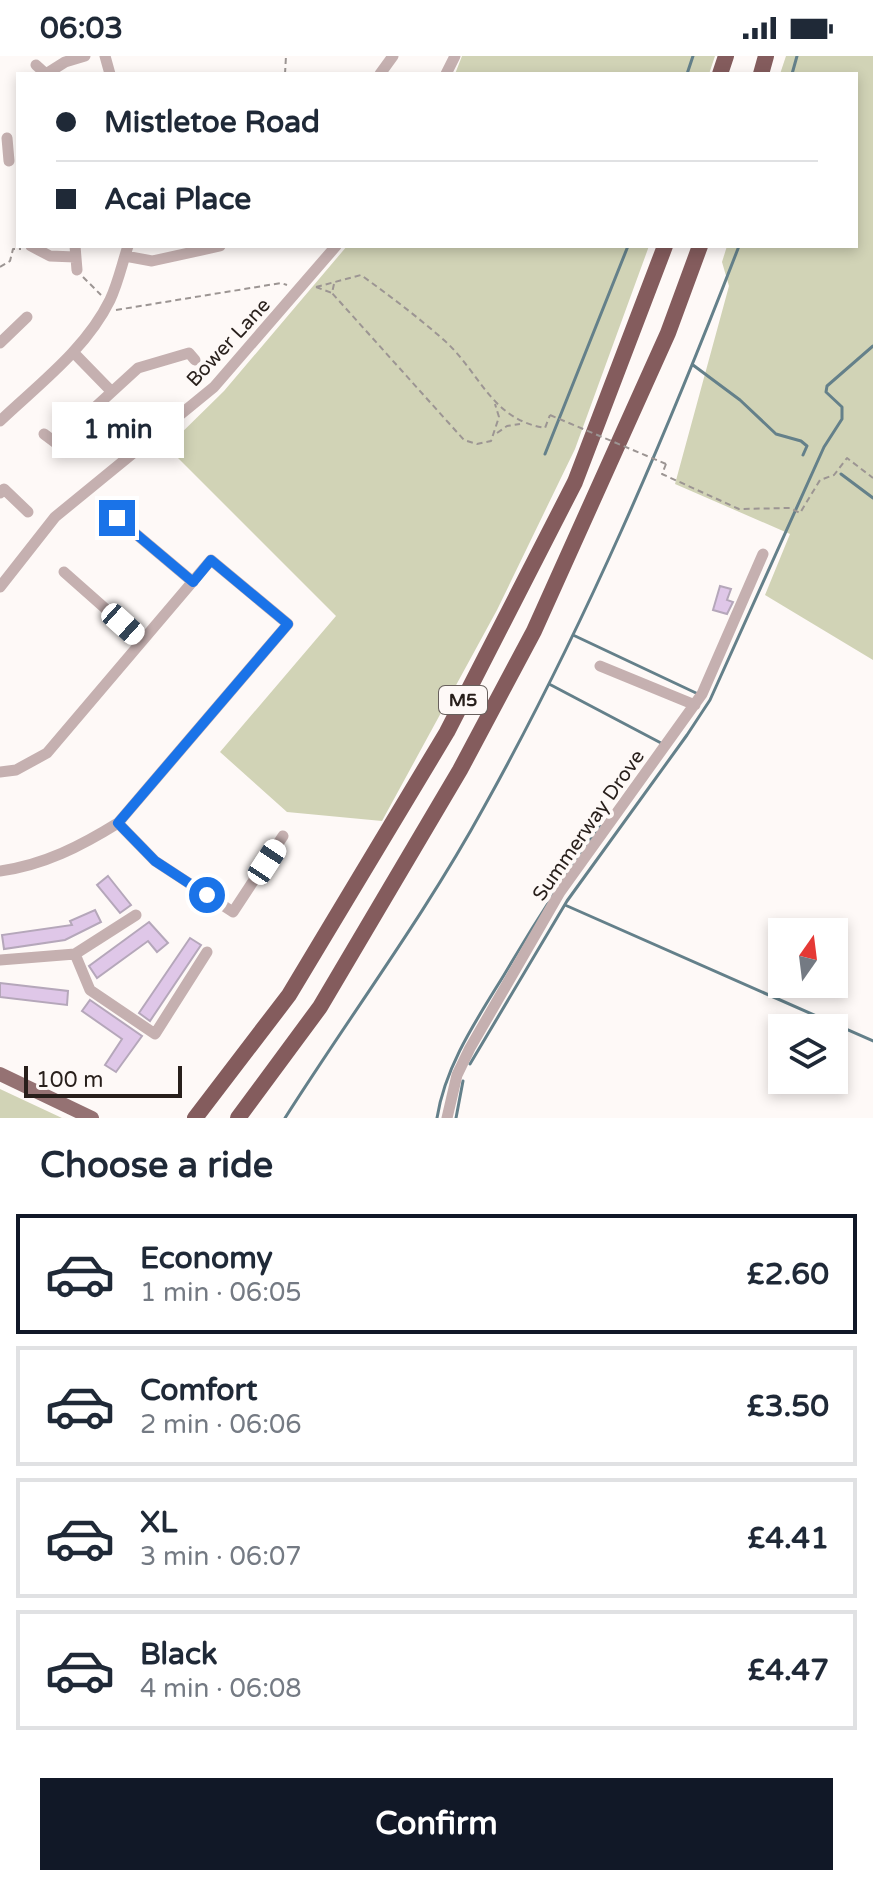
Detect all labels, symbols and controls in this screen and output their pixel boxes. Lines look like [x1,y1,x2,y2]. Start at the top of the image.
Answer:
text: 06:03 [40,10,123,47]
text: Mistletoe Road [104,104,320,141]
text: Acai Place [104,181,251,218]
street label: Bower Lane [182,294,276,392]
callout: 1 min [51,402,183,458]
text: 1 min [83,414,153,445]
route end [99,500,135,536]
car [97,599,149,649]
road number: M5 [439,686,487,714]
street label: Summerway Drove [528,745,650,906]
car [244,835,290,889]
route start [189,877,225,913]
north arrow [768,918,848,998]
map controls [768,918,848,1094]
button: layers [768,1014,848,1094]
scale bar [24,1062,182,1098]
text: 100 m [36,1067,103,1093]
text: Choose a ride [40,1144,273,1187]
icon: car [44,1238,116,1310]
text: Economy [140,1240,273,1277]
text: £2.60 [747,1256,829,1293]
text: 1 min · 06:05 [140,1277,302,1308]
icon: car [44,1370,116,1442]
text: Comfort [140,1372,258,1409]
text: £3.50 [747,1388,829,1425]
text: 2 min · 06:06 [140,1409,302,1440]
icon: car [44,1502,116,1574]
text: XL [140,1504,177,1541]
text: £4.41 [747,1520,829,1557]
text: 3 min · 06:07 [140,1541,302,1572]
icon: car [44,1634,116,1706]
text: Black [140,1636,217,1673]
text: £4.47 [747,1652,829,1689]
text: 4 min · 06:08 [140,1673,302,1704]
button: Confirm [40,1778,833,1870]

